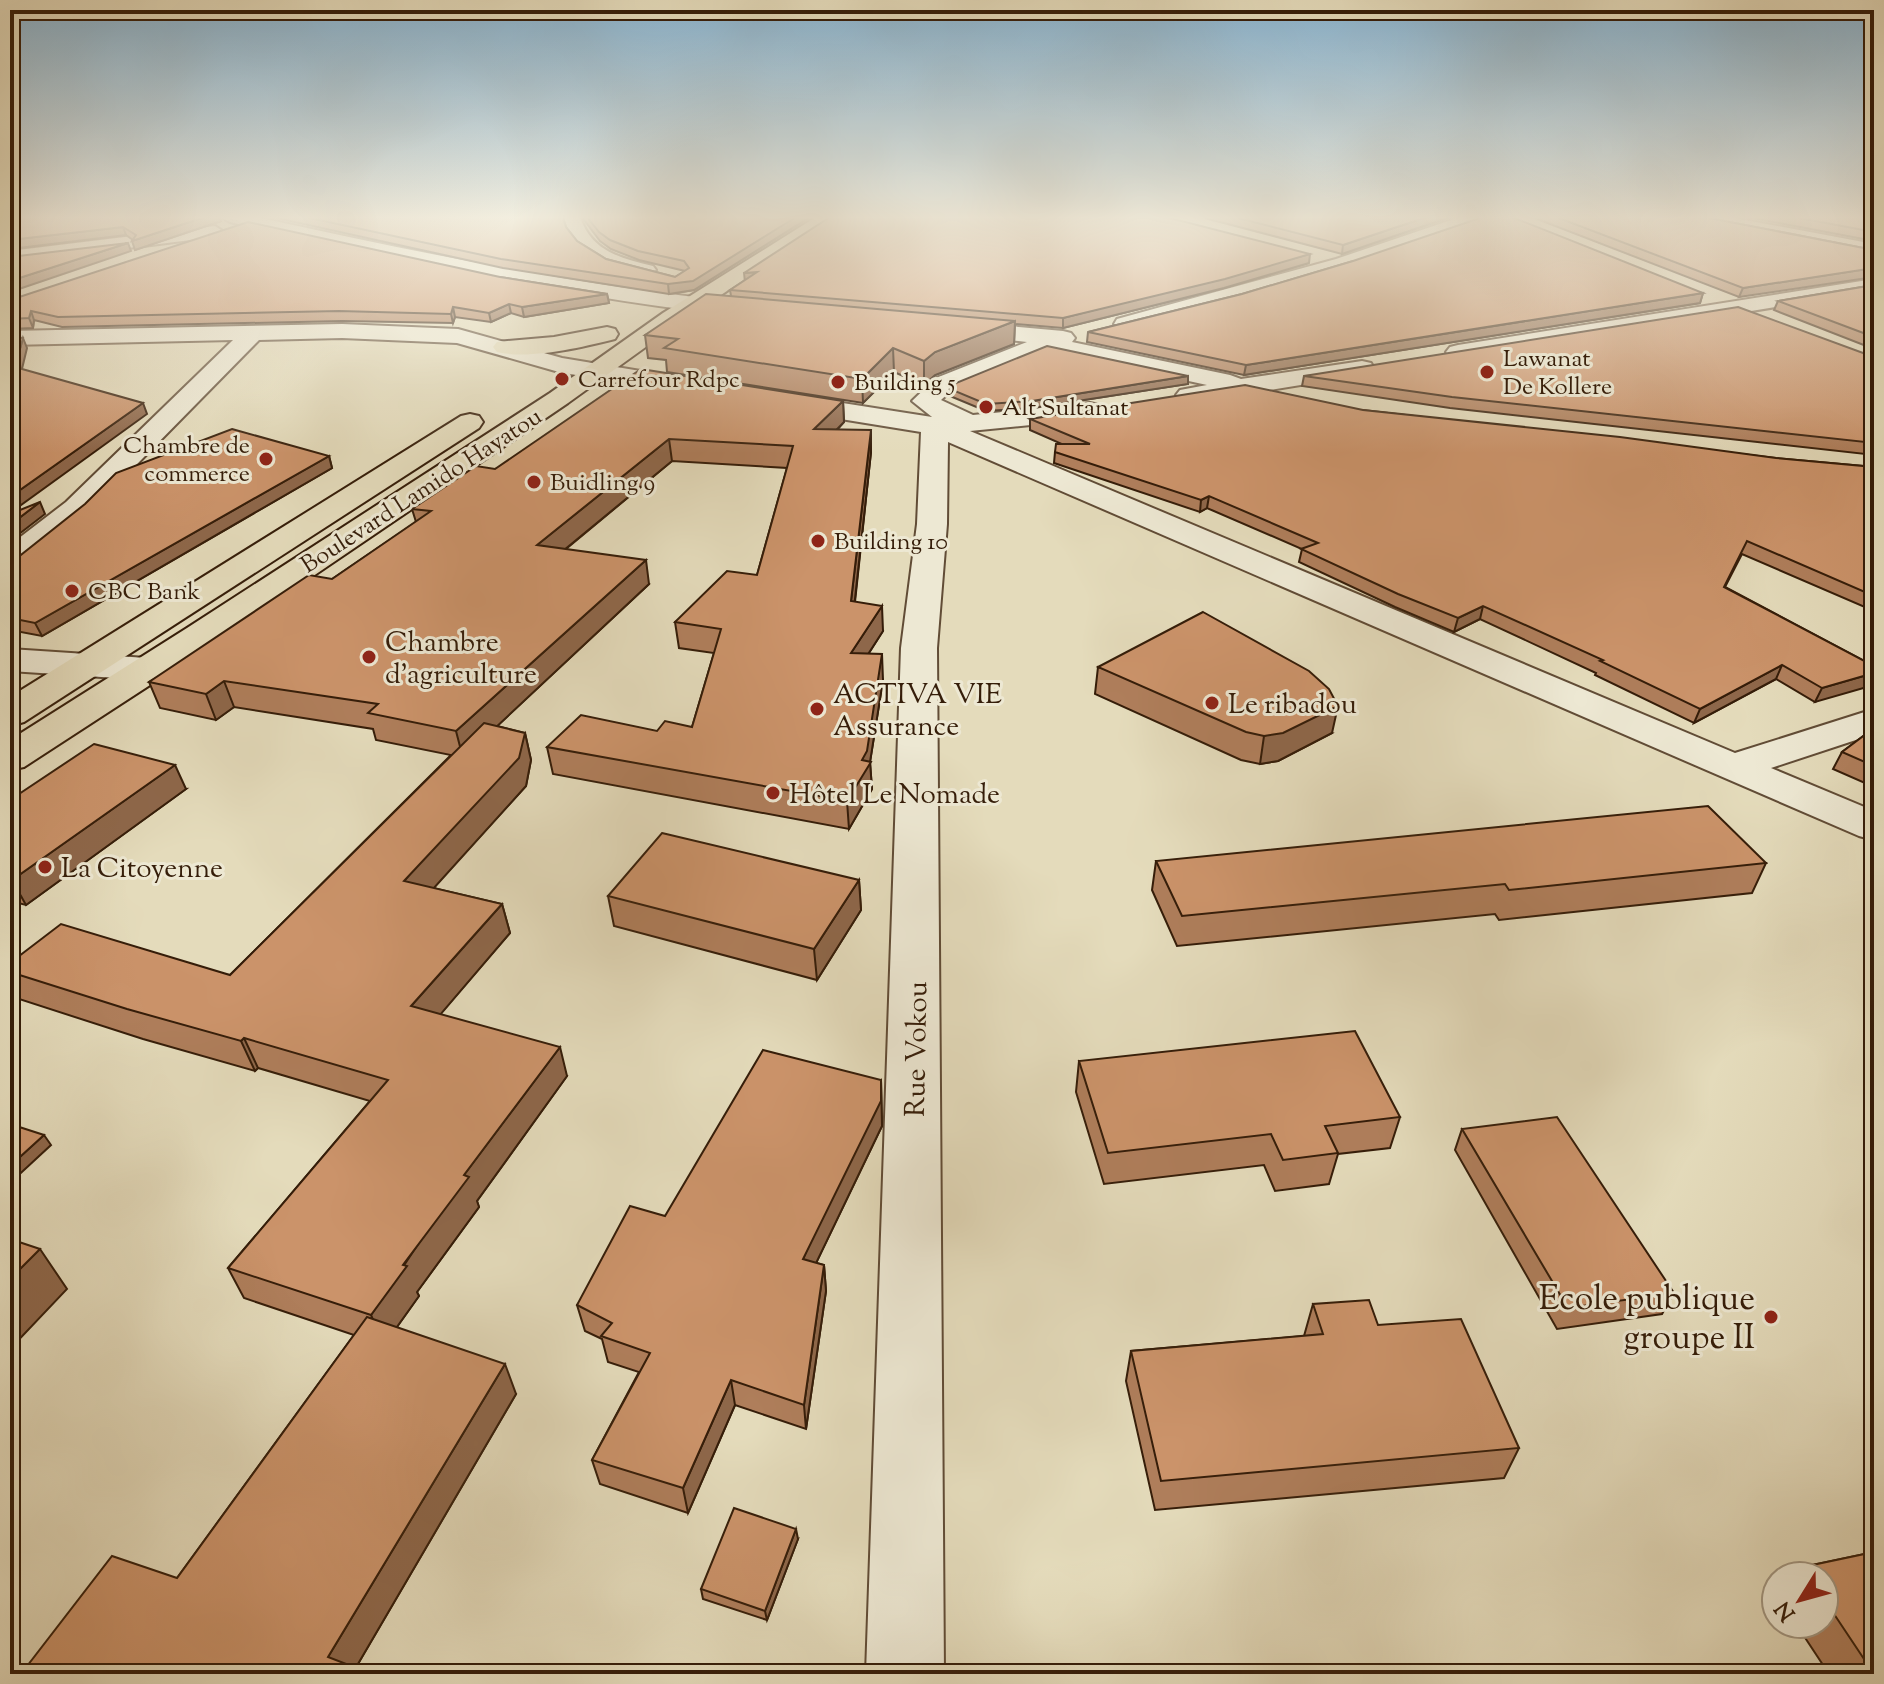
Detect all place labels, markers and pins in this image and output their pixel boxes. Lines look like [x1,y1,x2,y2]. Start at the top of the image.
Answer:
place label: Lawanat De Kollere [1503,343,1612,405]
marker: Lawanat De Kollere [1478,363,1496,381]
place label: Carrefour Rdpc [578,364,740,398]
place label: Building 5 [854,367,956,401]
marker: Carrefour Rdpc [553,370,571,388]
marker: Building 5 [829,373,847,391]
place label: Alt Sultanat [1002,392,1128,426]
marker: Alt Sultanat [977,398,995,416]
place label: Chambre de commerce [123,430,250,492]
marker: Chambre de commerce [257,450,275,468]
place label: Buidling 9 [550,467,655,501]
marker: Buidling 9 [525,473,543,491]
place label: Building 10 [834,526,948,560]
marker: Building 10 [809,532,827,550]
place label: CBC Bank [88,576,200,610]
marker: CBC Bank [63,582,81,600]
place label: Chambre d'agriculture [385,624,537,696]
marker: Chambre d'agriculture [360,648,378,666]
place label: ACTIVA VIE Assurance [833,676,1002,748]
place label: Le ribadou [1228,686,1357,726]
marker: Le ribadou [1203,694,1221,712]
marker: ACTIVA VIE Assurance [808,700,826,718]
place label: Hôtel Le Nomade [789,776,1000,816]
marker: Hôtel Le Nomade [764,784,782,802]
place label: La Citoyenne [61,850,223,890]
marker: La Citoyenne [36,858,54,876]
place label: Ecole publique groupe II [1539,1276,1755,1364]
marker: Ecole publique groupe II [1762,1308,1780,1326]

